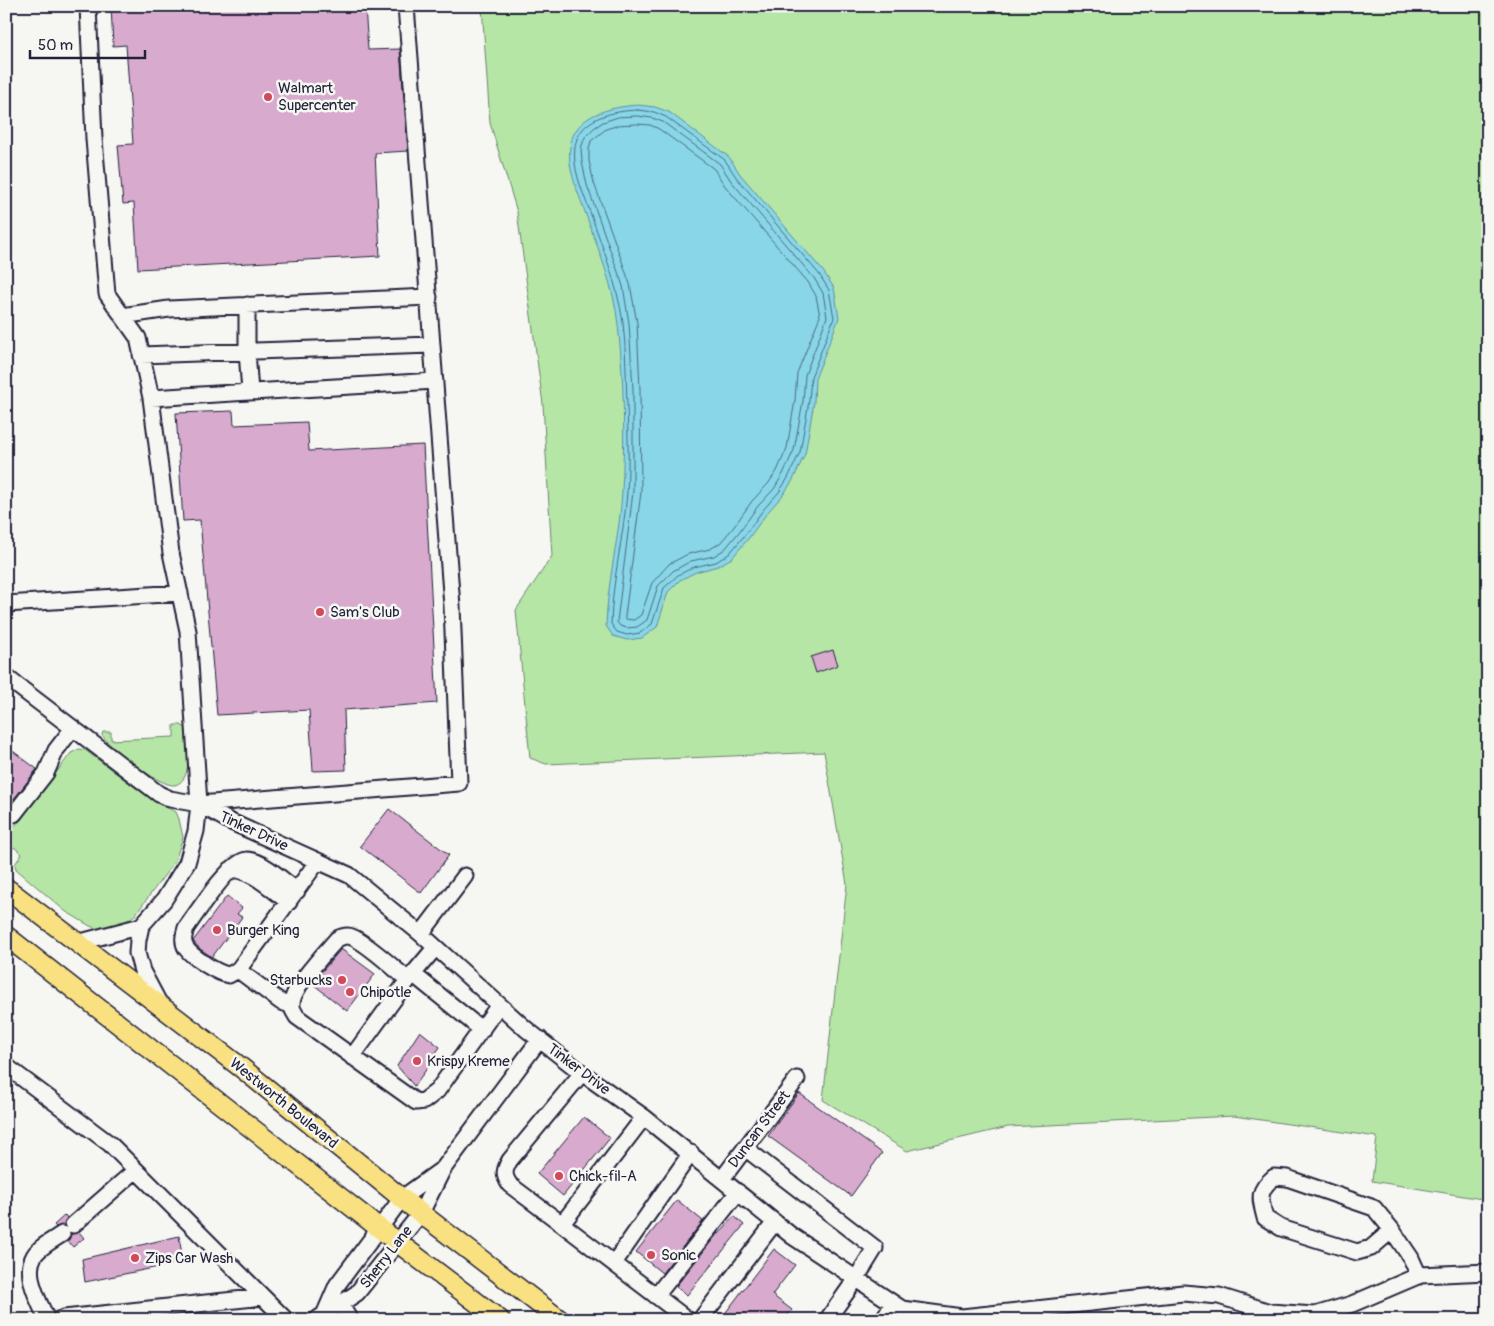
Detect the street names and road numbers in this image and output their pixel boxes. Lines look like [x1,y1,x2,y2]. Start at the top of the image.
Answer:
street label: Tinker Drive [216,807,292,856]
street label: Tinker Drive [544,1040,614,1100]
street label: Westworth Boulevard [226,1054,342,1153]
street label: Duncan Street [724,1086,795,1172]
street label: Sherry Lane [356,1222,417,1292]

